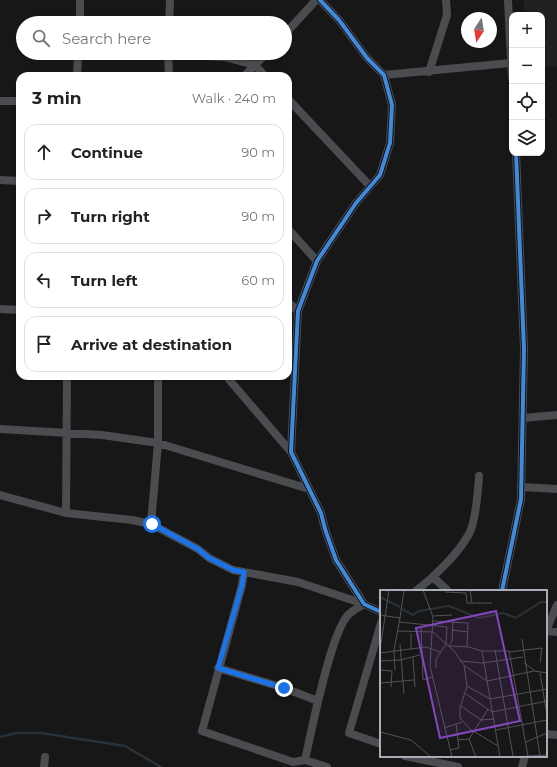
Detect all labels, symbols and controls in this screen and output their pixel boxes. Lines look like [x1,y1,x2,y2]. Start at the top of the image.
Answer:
north arrow [461,12,497,48]
map controls [509,12,545,156]
button: + [509,12,545,48]
search box [16,16,292,60]
icon: search [30,27,52,49]
text: Search here [62,29,151,48]
button: − [509,48,545,84]
button: locate [509,84,545,120]
text: 3 min [32,88,82,108]
text: Walk · 240 m [192,90,276,106]
button: layers [509,120,545,156]
icon: ahead [33,141,55,163]
text: Continue [71,143,143,162]
text: 90 m [241,144,275,160]
icon: right [33,205,55,227]
text: Turn right [71,207,150,226]
text: 90 m [241,208,275,224]
icon: left [33,269,55,291]
text: Turn left [71,271,138,290]
text: 60 m [241,272,275,288]
icon: arrive [33,333,55,355]
text: Arrive at destination [71,335,232,354]
route start [143,515,161,533]
inset map [380,590,547,757]
route end [275,679,293,697]

